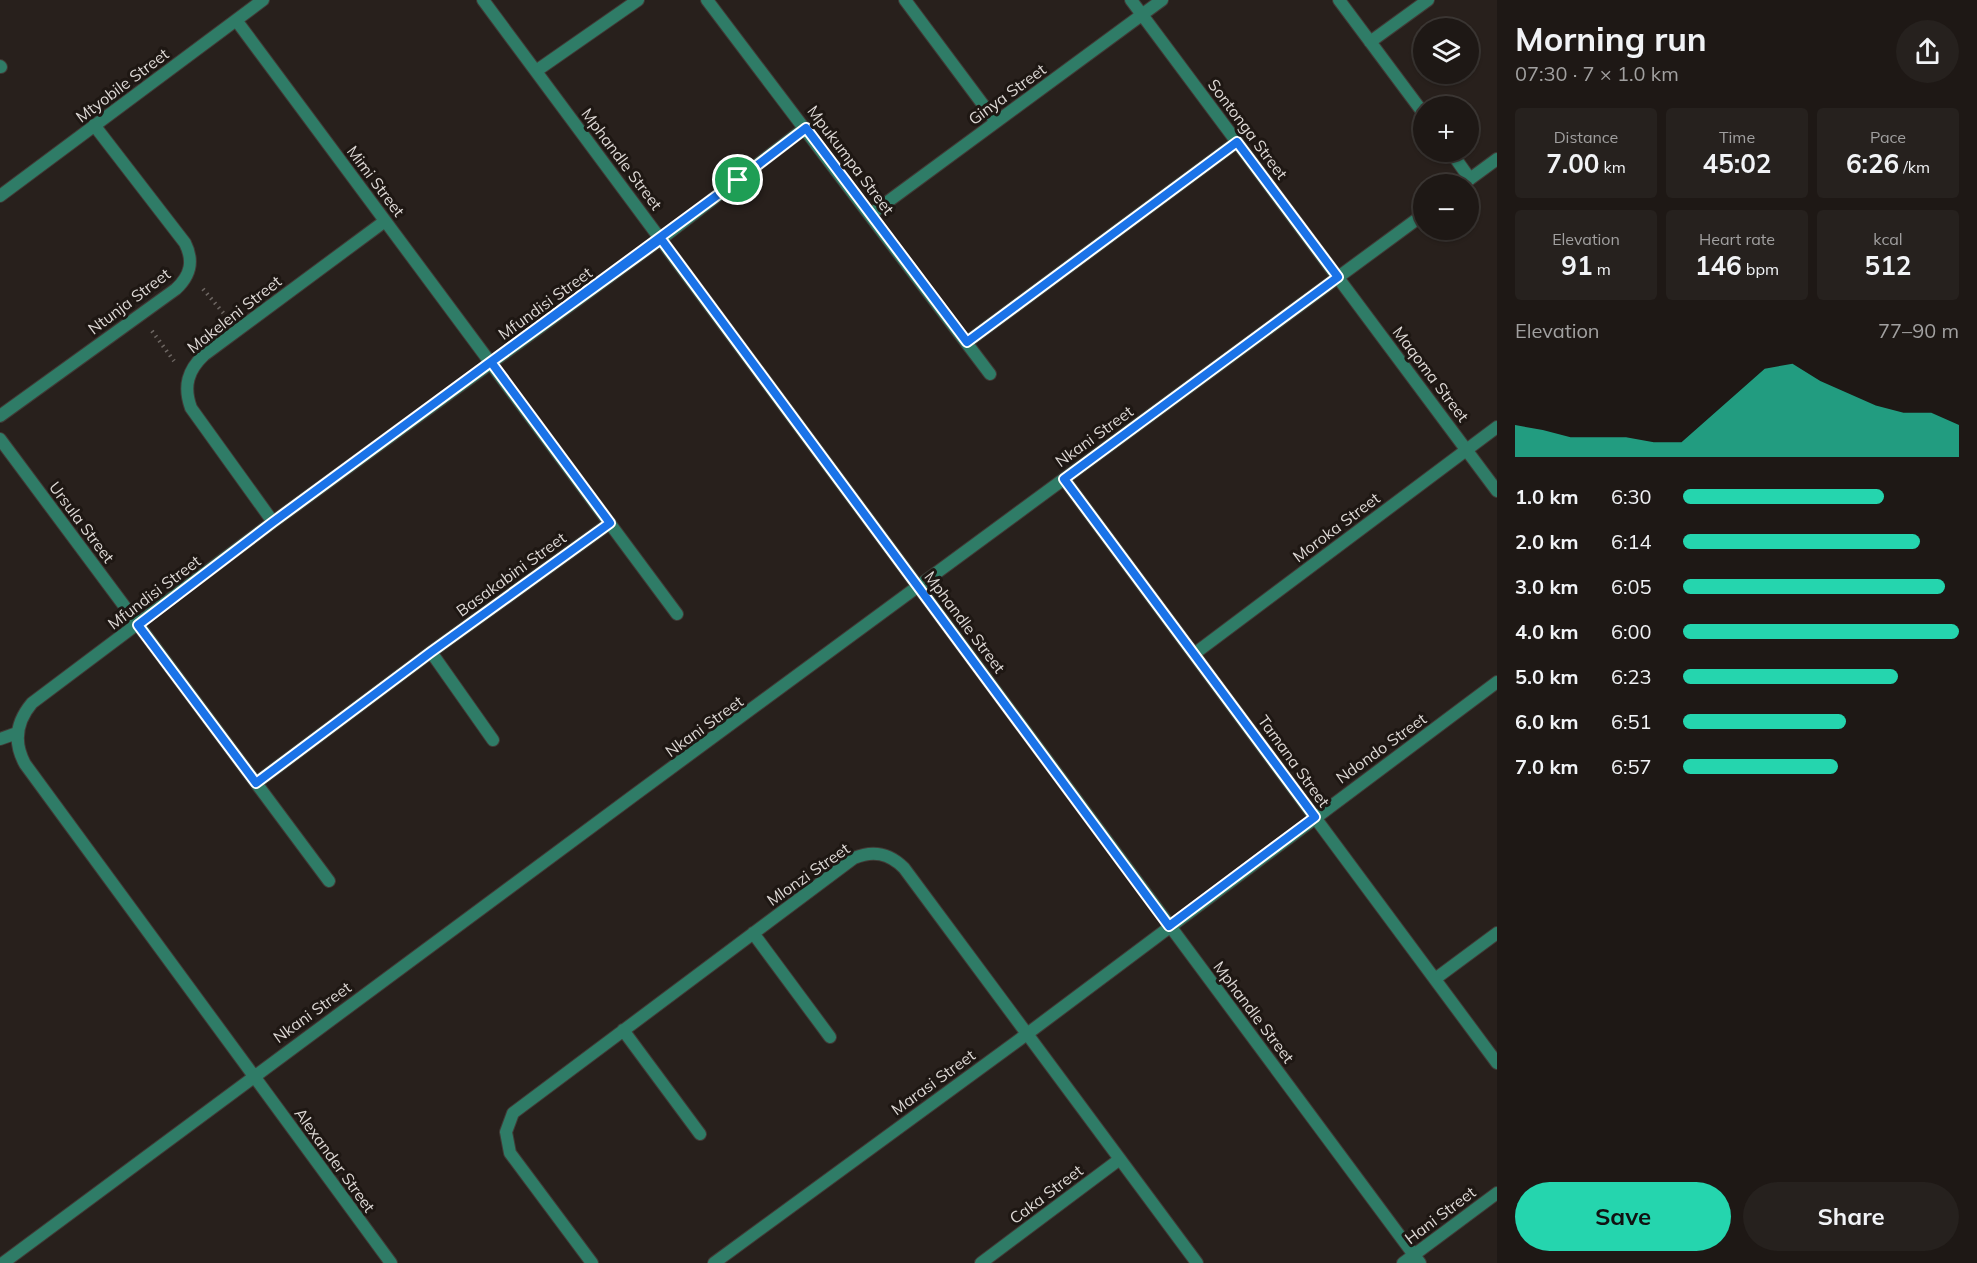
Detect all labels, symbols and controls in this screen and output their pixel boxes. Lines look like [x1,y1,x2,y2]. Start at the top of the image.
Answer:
map controls [1413,18,1479,240]
button: layers [1413,18,1479,84]
text: Morning run [1515,18,1707,59]
button: share [1896,20,1959,83]
street label: Mtyobile Street [72,43,173,126]
street label: Ginya Street [964,59,1050,129]
text: 07:30 · 7 × 1.0 km [1515,61,1679,86]
street label: Sontonga Street [1204,75,1292,183]
button: + [1413,96,1479,162]
street label: Mpukumpa Street [803,101,899,219]
street label: Mphandle Street [577,104,667,214]
text: Distance [1554,127,1618,147]
text: Time [1719,127,1755,147]
text: Pace [1870,127,1906,147]
street label: Mimi Street [343,142,409,221]
text: 7.00 [1546,147,1599,180]
text: 45:02 [1703,147,1771,180]
text: 6:26 [1846,147,1899,180]
pin [712,154,763,205]
text: km [1599,157,1626,177]
text: /km [1899,157,1930,177]
icon: arrive [721,163,754,196]
button: − [1413,174,1479,240]
text: Elevation [1552,229,1620,249]
text: Heart rate [1699,229,1775,249]
text: kcal [1873,229,1903,249]
text: 91 [1561,249,1592,282]
text: 146 [1695,249,1742,282]
text: 512 [1865,249,1911,282]
text: m [1592,259,1611,279]
text: bpm [1742,259,1779,279]
street label: Mfundisi Street [494,262,596,344]
street label: Ntunja Street [84,263,174,338]
street label: Makeleni Street [183,271,285,357]
text: Elevation [1515,318,1600,343]
text: 77–90 m [1878,318,1959,343]
street label: Maqoma Street [1389,322,1474,426]
street label: Nkani Street [1051,401,1137,471]
street label: Ursula Street [45,477,119,567]
text: 1.0 km [1515,484,1578,509]
text: 6:30 [1611,484,1652,509]
street label: Moroka Street [1288,488,1384,566]
street label: Basakabini Street [452,527,570,621]
text: 2.0 km [1515,529,1578,554]
text: 6:14 [1611,529,1652,554]
street label: Mfundisi Street [104,550,205,633]
street label: Mphandle Street [920,567,1010,677]
text: 3.0 km [1515,574,1578,599]
text: 6:05 [1611,574,1652,599]
text: 4.0 km [1515,619,1578,644]
text: 6:00 [1611,619,1652,644]
text: 5.0 km [1515,664,1578,689]
text: 6:23 [1611,664,1652,689]
street label: Nkani Street [661,691,747,761]
street label: Ndondo Street [1332,708,1431,788]
text: 6.0 km [1515,709,1578,734]
text: 6:51 [1611,709,1652,734]
street label: Tamana Street [1254,711,1334,811]
text: 7.0 km [1515,754,1578,779]
text: 6:57 [1611,754,1652,779]
street label: Mlonzi Street [763,838,854,910]
street label: Mphandle Street [1209,957,1299,1067]
street label: Nkani Street [269,977,355,1047]
street label: Marasi Street [887,1045,979,1119]
street label: Alexander Street [290,1104,380,1216]
street label: Caka Street [1005,1160,1087,1228]
street label: Hani Street [1401,1182,1480,1248]
button: Save [1515,1182,1731,1251]
button: Share [1743,1182,1959,1251]

